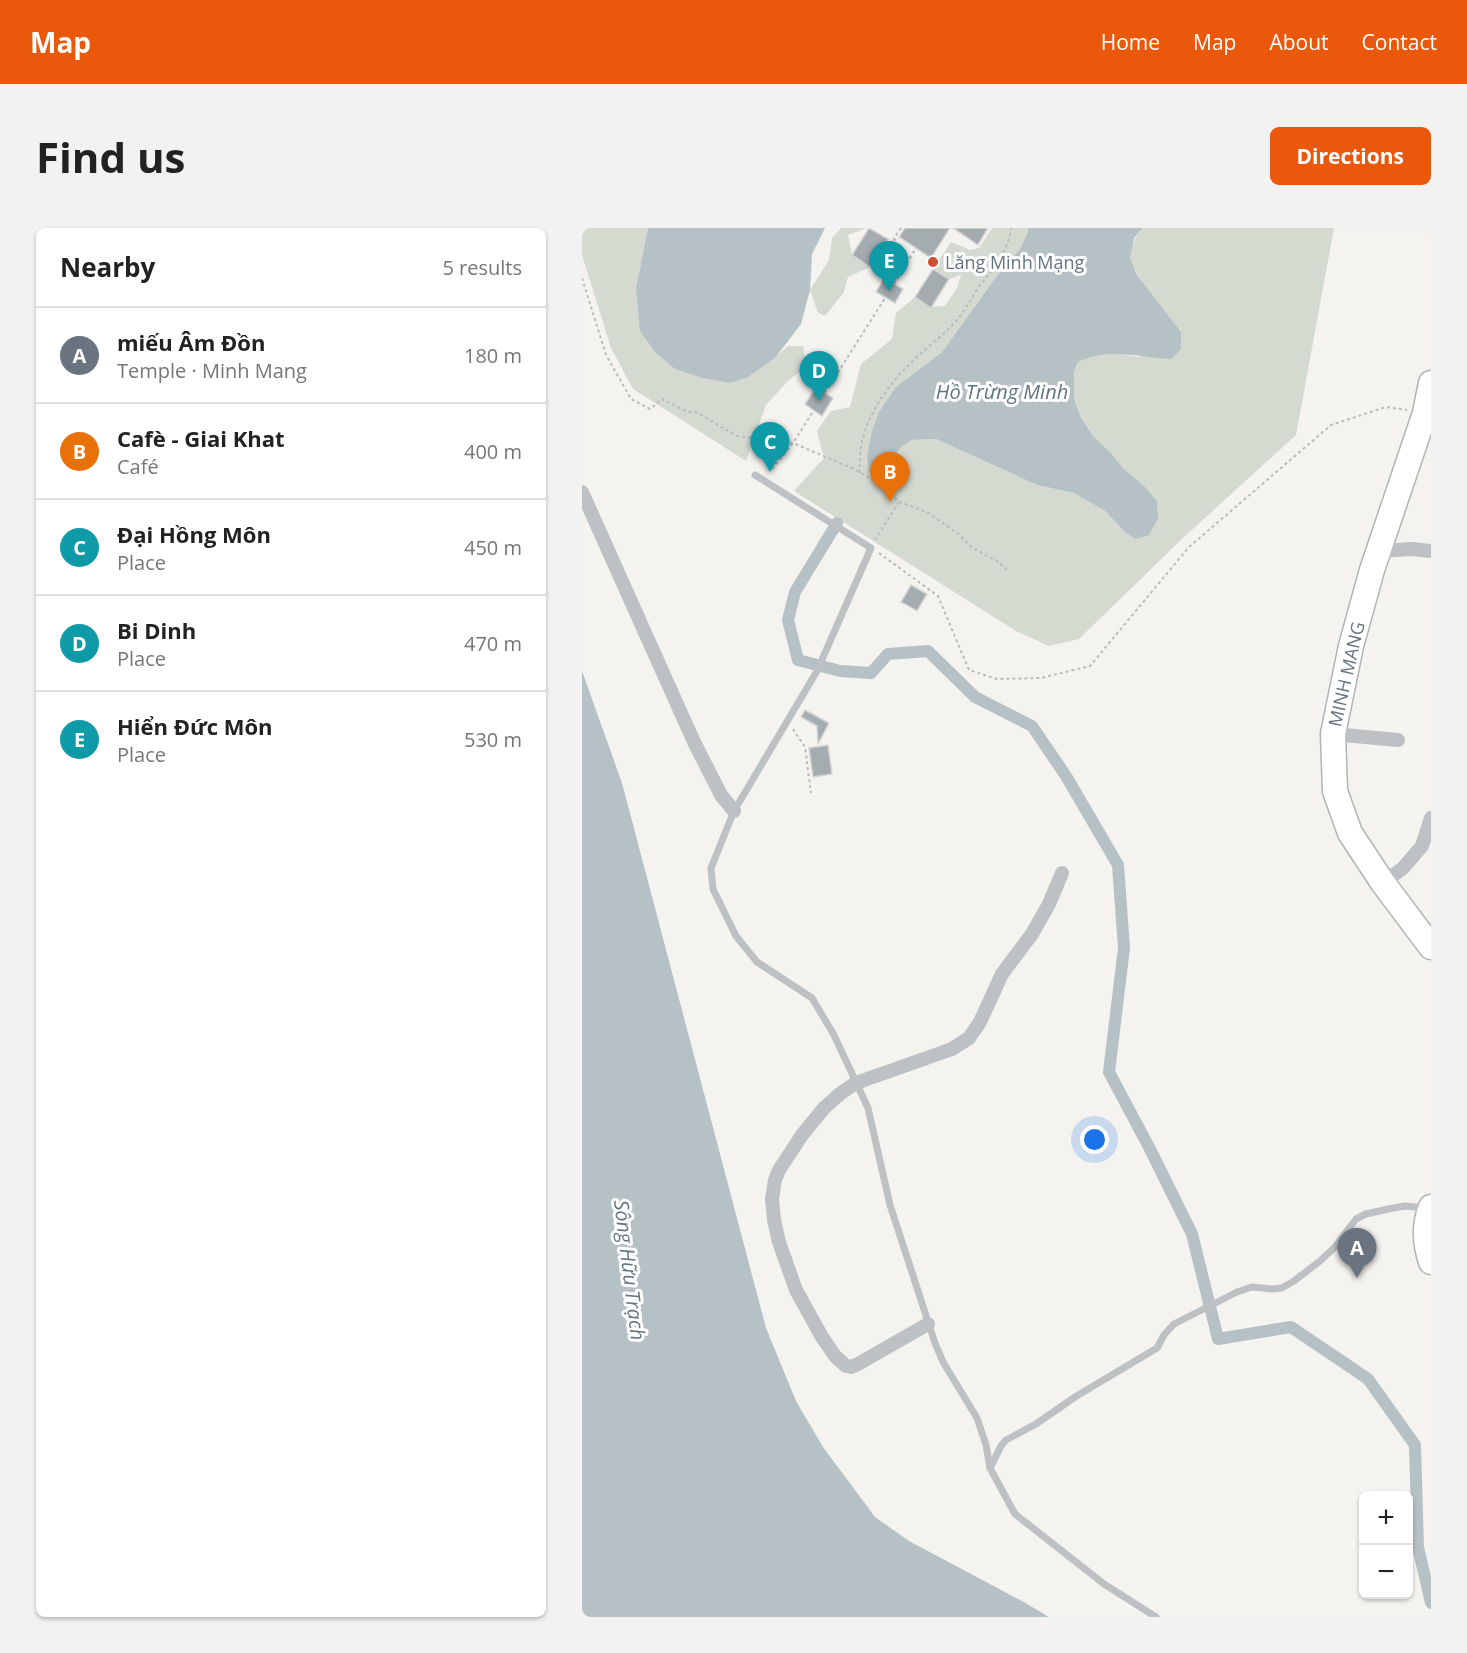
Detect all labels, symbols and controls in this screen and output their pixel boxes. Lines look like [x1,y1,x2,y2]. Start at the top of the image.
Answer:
text: Map [30,23,91,61]
text: Home [1101,28,1160,56]
text: Map [1193,28,1236,56]
text: About [1269,28,1329,56]
text: Contact [1362,28,1437,56]
button: Directions [1270,127,1431,185]
text: Find us [36,128,185,185]
pin: E [870,242,908,291]
text: Nearby [60,249,155,285]
place label: Lăng Minh Mạng [945,250,1085,274]
text: 5 results [442,254,522,281]
marker: Lăng Minh Mạng [926,255,940,269]
text: miếu Âm Đồn [117,327,265,357]
text: A [73,342,86,369]
text: 180 m [464,342,522,369]
pin: D [800,352,838,401]
text: Temple · Minh Mang [117,357,307,384]
water label: Hồ Trừng Minh [936,378,1068,405]
pin: C [750,422,789,472]
text: Cafè - Giai Khat [117,423,285,453]
text: B [73,438,86,465]
text: 400 m [464,438,522,465]
pin: B [870,452,910,502]
text: Café [117,453,159,480]
text: Đại Hồng Môn [117,519,271,549]
text: C [73,534,86,561]
text: 450 m [464,534,522,561]
text: Place [117,549,166,576]
text: Bi Dinh [117,615,196,645]
street label: MINH MANG [1322,619,1370,729]
text: D [72,630,87,657]
text: 470 m [464,630,522,657]
text: Place [117,645,166,672]
text: Hiển Đức Môn [117,711,273,741]
text: E [74,726,85,753]
text: 530 m [464,726,522,753]
text: Place [117,741,166,768]
your location [1080,1125,1109,1154]
water label: Sông Hữu Trạch [608,1198,652,1342]
pin: A [1338,1228,1376,1278]
map controls [1359,1491,1413,1599]
button: + [1359,1491,1413,1545]
button: − [1359,1545,1413,1599]

